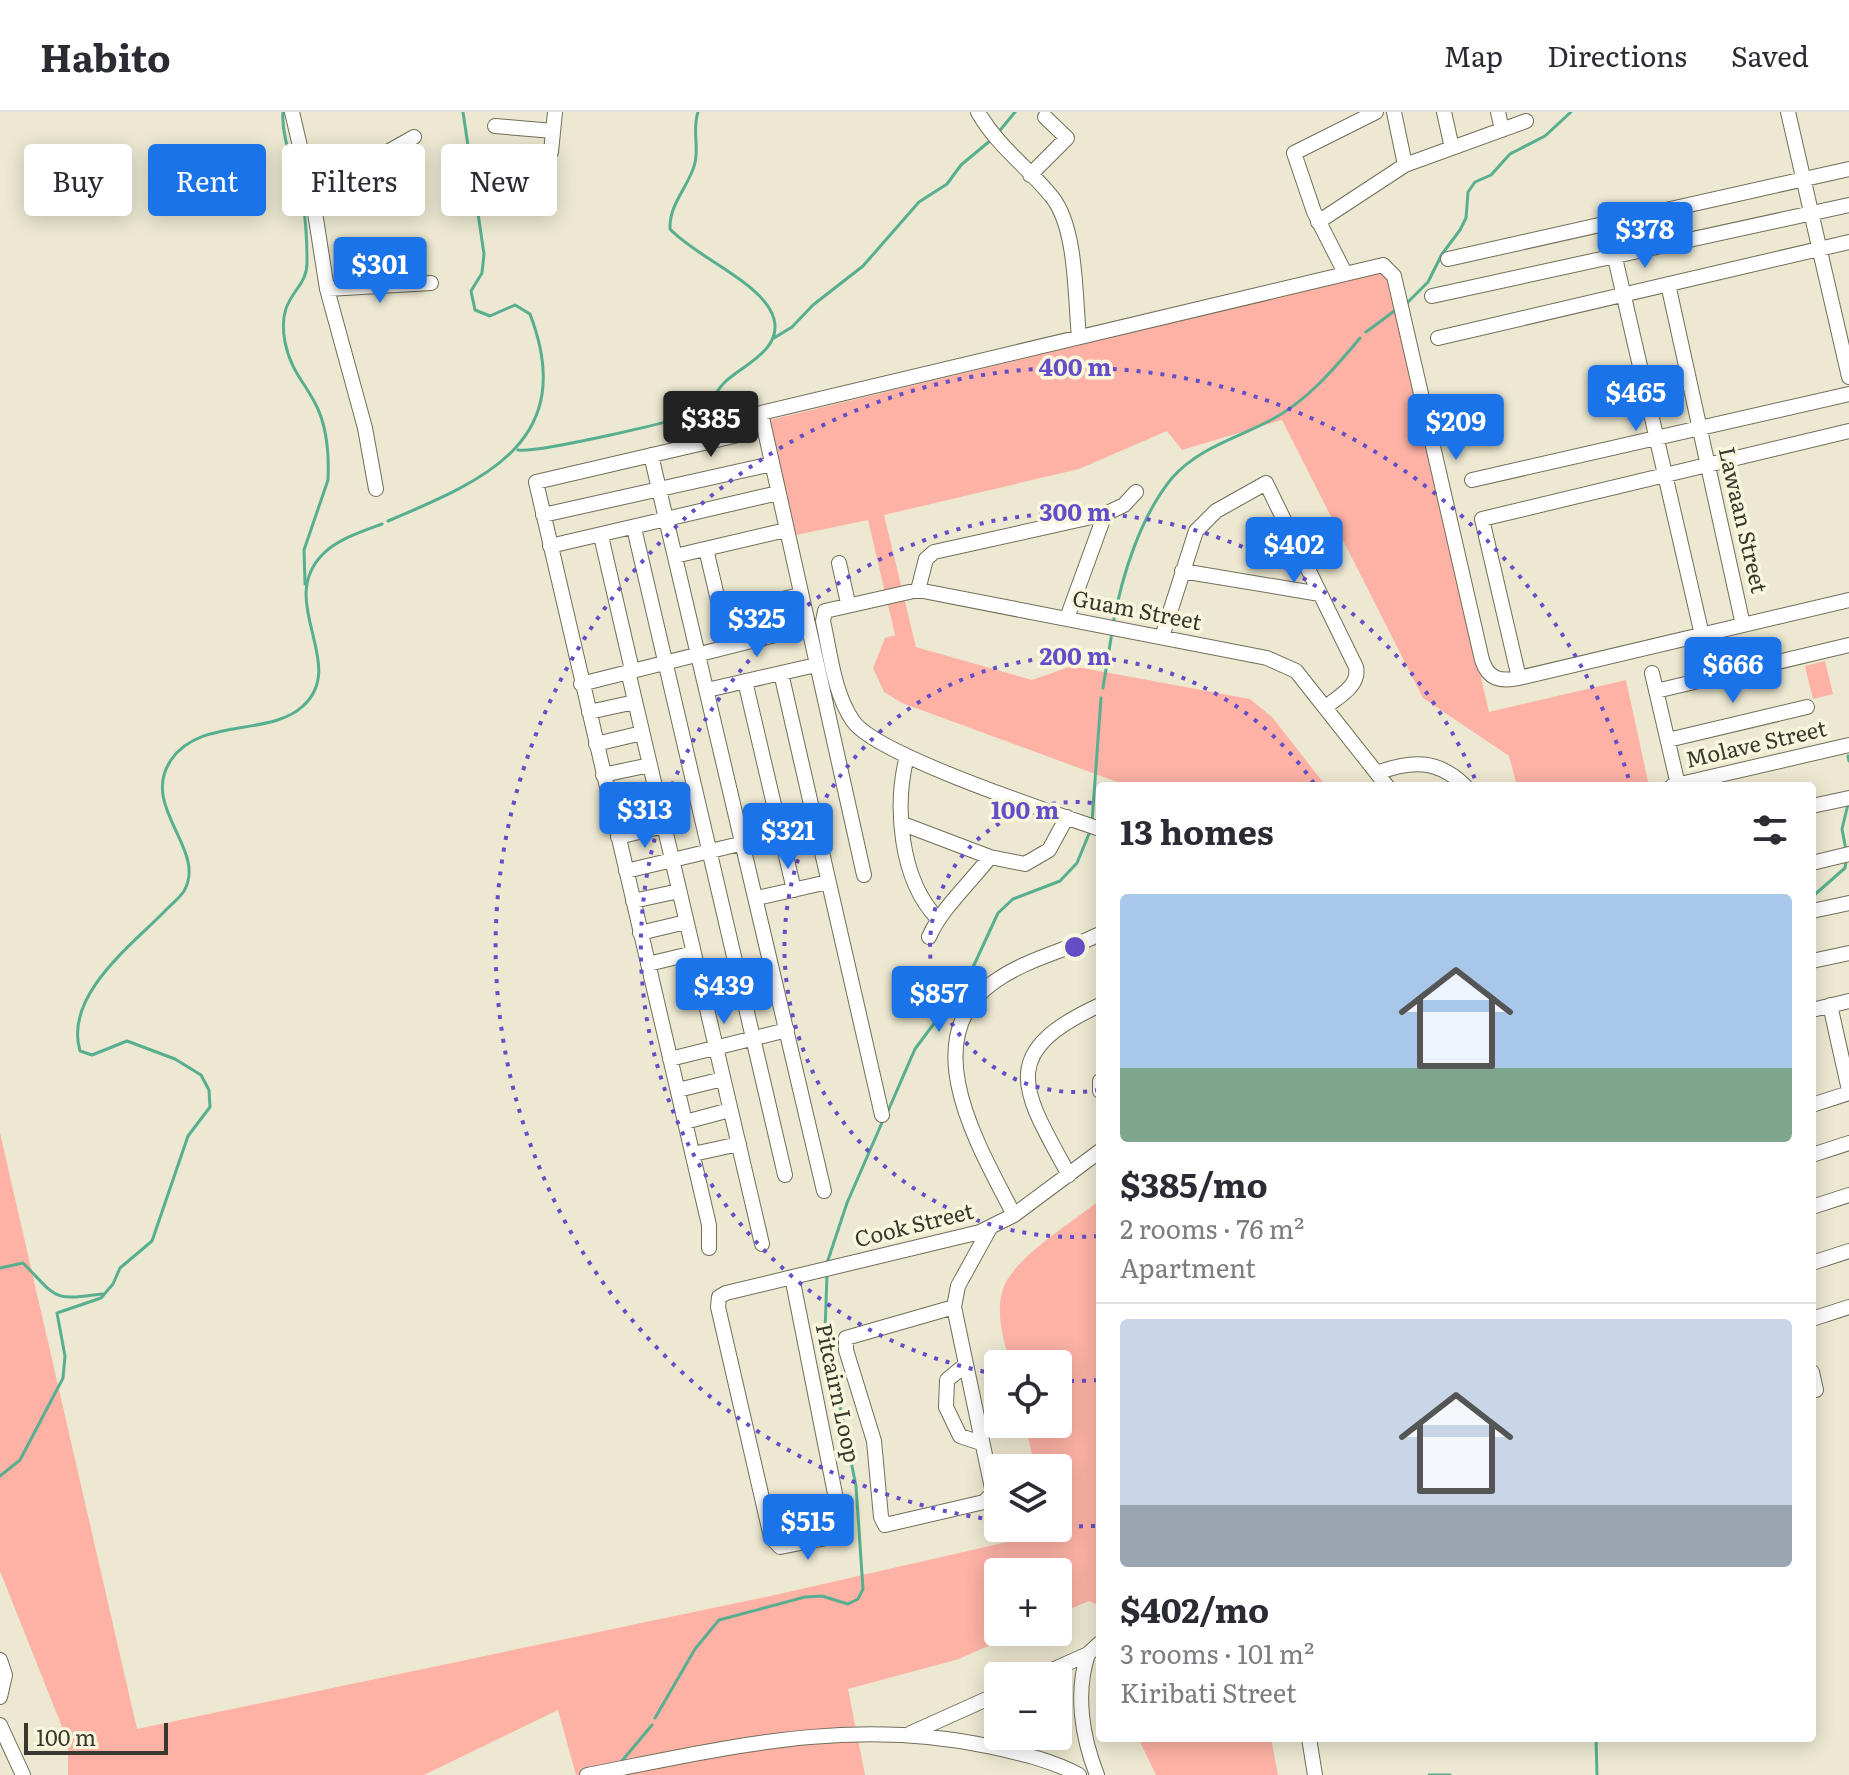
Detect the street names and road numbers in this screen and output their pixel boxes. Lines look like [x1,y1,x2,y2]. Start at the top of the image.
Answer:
street label: Lawaan Street [1712,443,1777,596]
street label: Guam Street [1070,580,1205,637]
street label: Molave Street [1682,710,1830,775]
street label: Cook Street [851,1193,977,1254]
street label: Pitcairn Loop [809,1320,870,1465]

